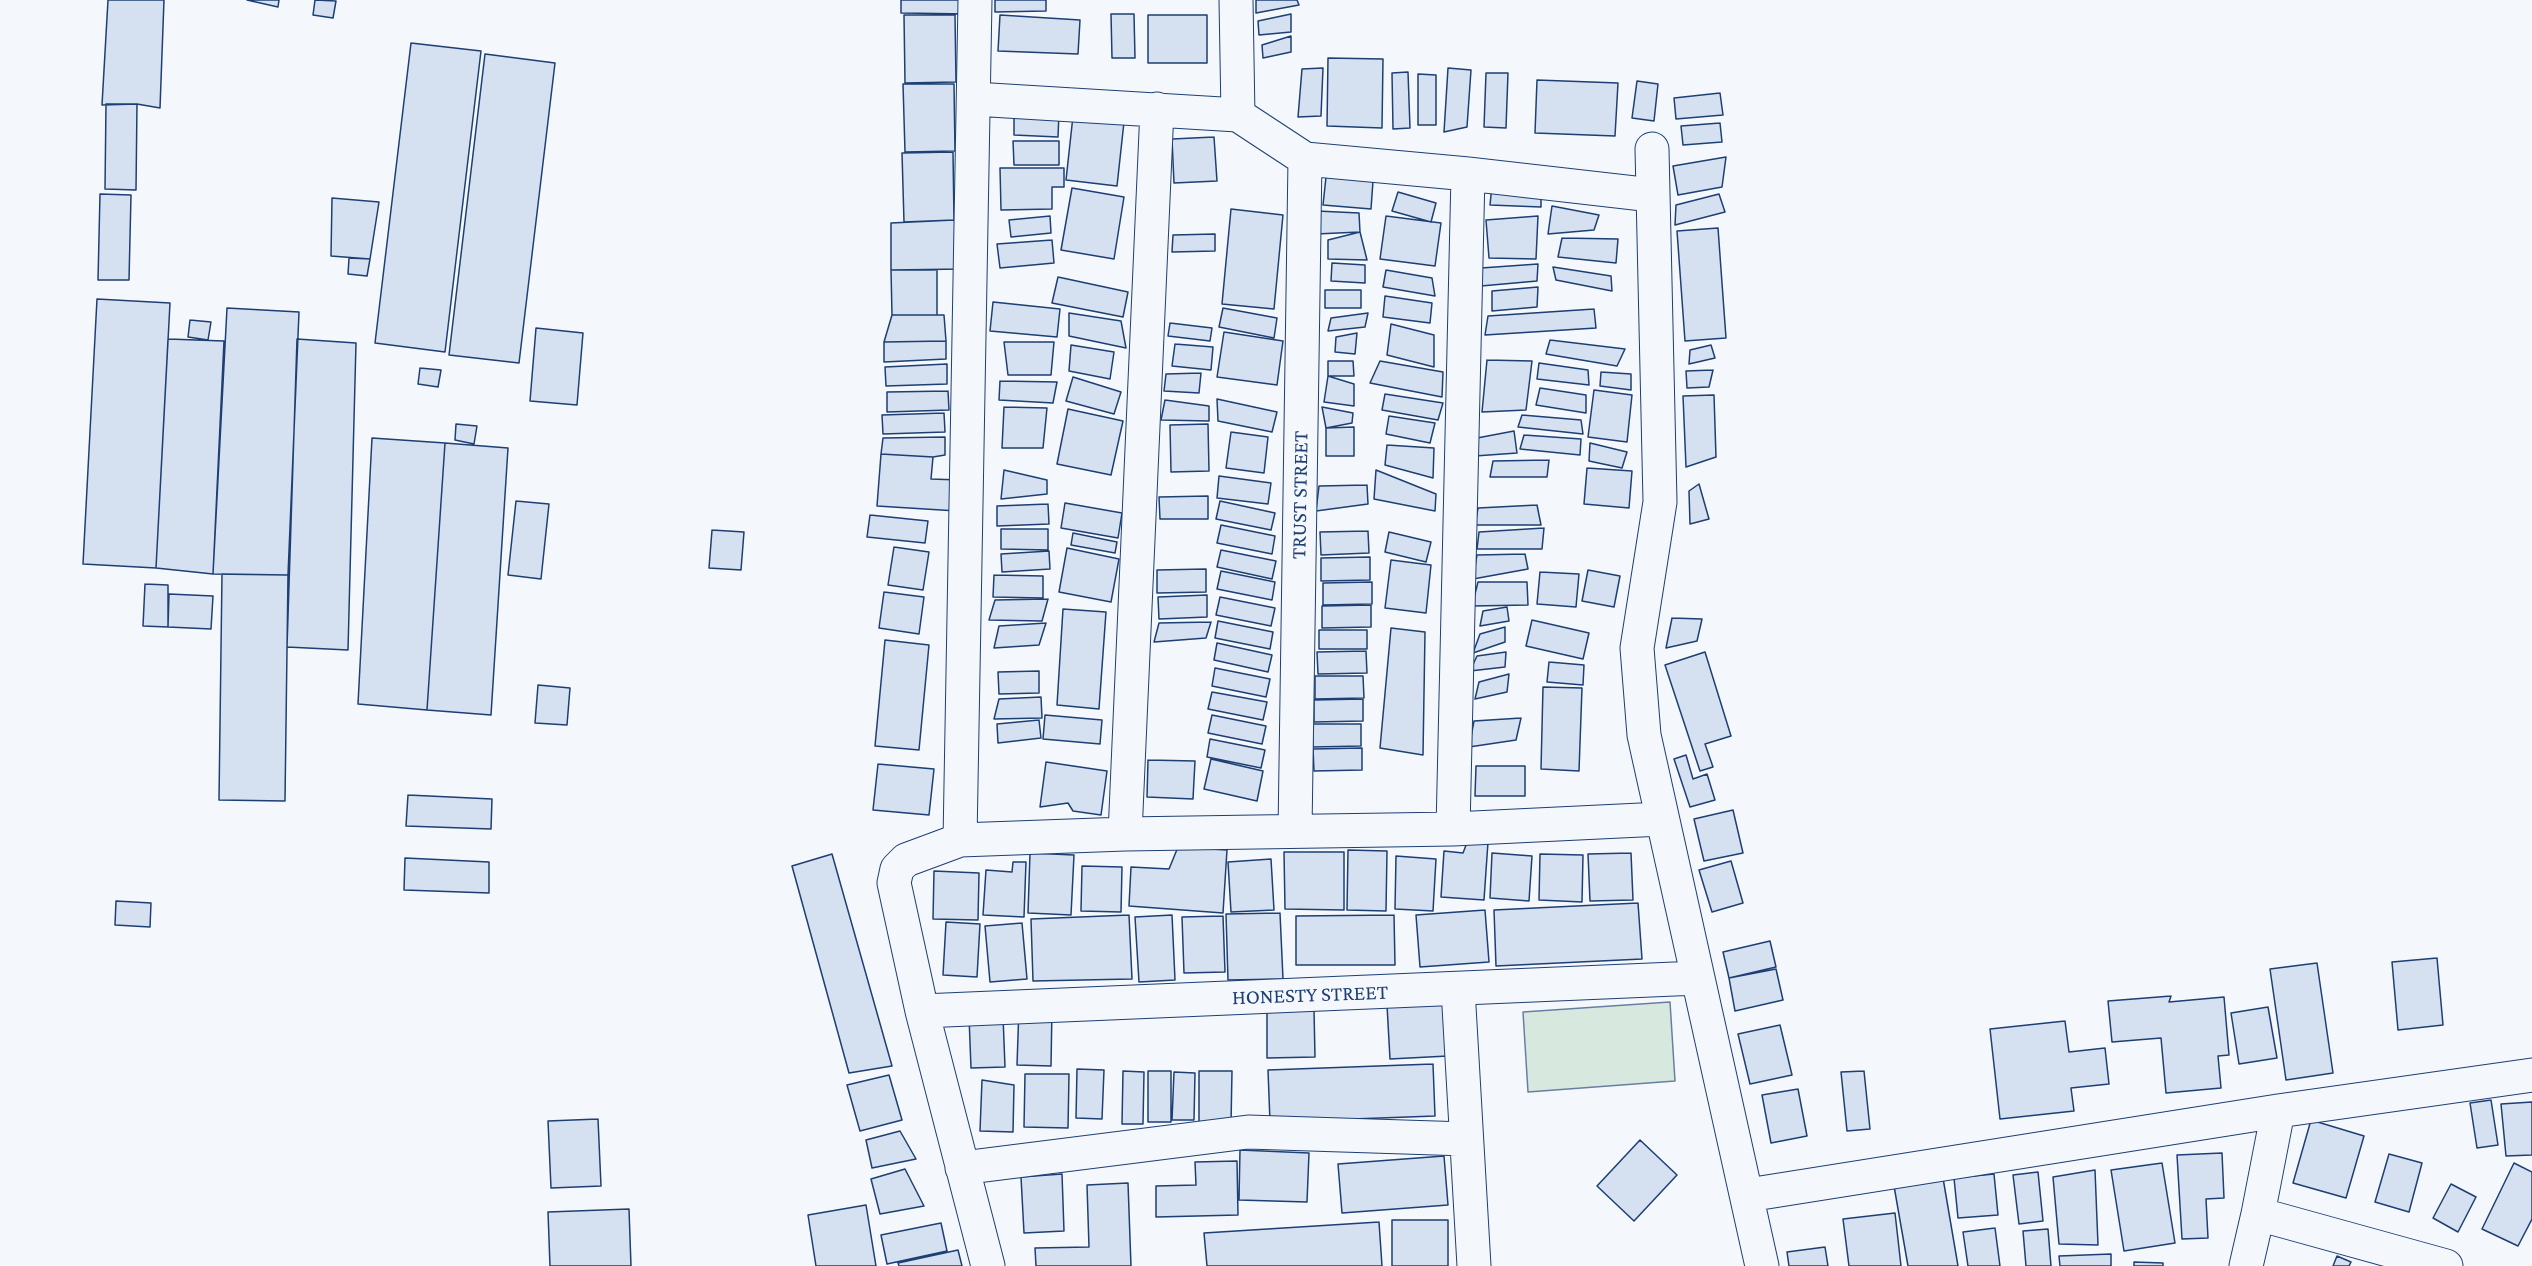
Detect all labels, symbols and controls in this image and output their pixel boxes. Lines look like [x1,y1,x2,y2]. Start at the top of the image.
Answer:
street label: TRUST STREET [1286,431,1314,559]
street label: HONESTY STREET [1231,980,1389,1010]

